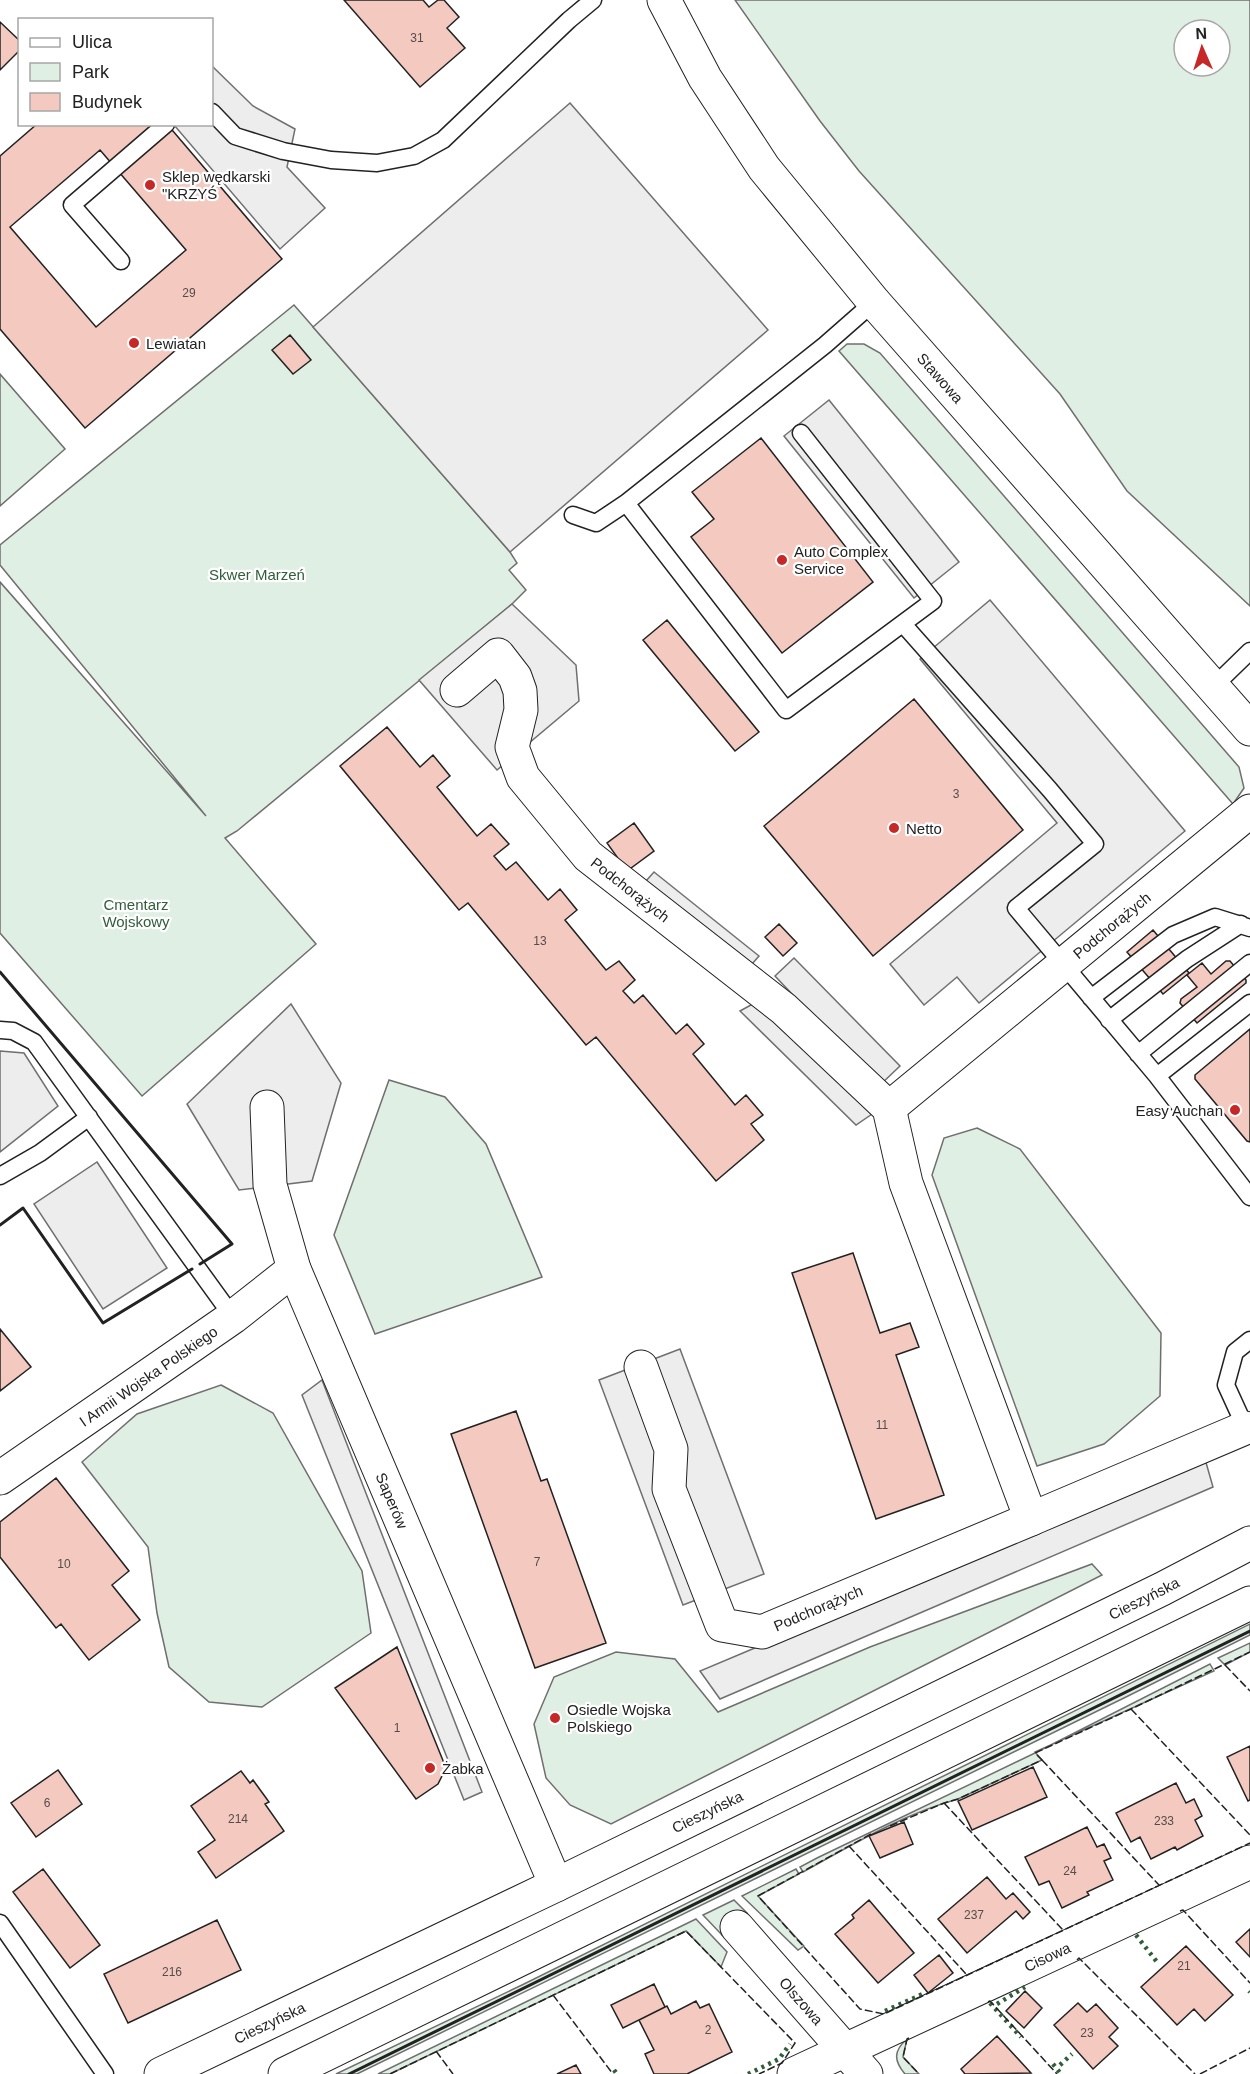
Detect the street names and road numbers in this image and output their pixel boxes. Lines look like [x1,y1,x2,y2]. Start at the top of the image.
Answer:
street label: Stawowa [914,349,968,407]
street label: Podchorążych [588,853,673,925]
street label: Podchorążych [1069,888,1154,962]
street label: I Armii Wojska Polskiego [76,1322,220,1429]
street label: Saperów [373,1470,412,1531]
street label: Cieszyńska [1106,1573,1183,1622]
street label: Podchorążych [771,1582,865,1634]
street label: Cieszyńska [669,1786,746,1836]
street label: Cisowa [1021,1938,1073,1974]
street label: Olszowa [776,1973,827,2028]
street label: Cieszyńska [231,1998,308,2046]

